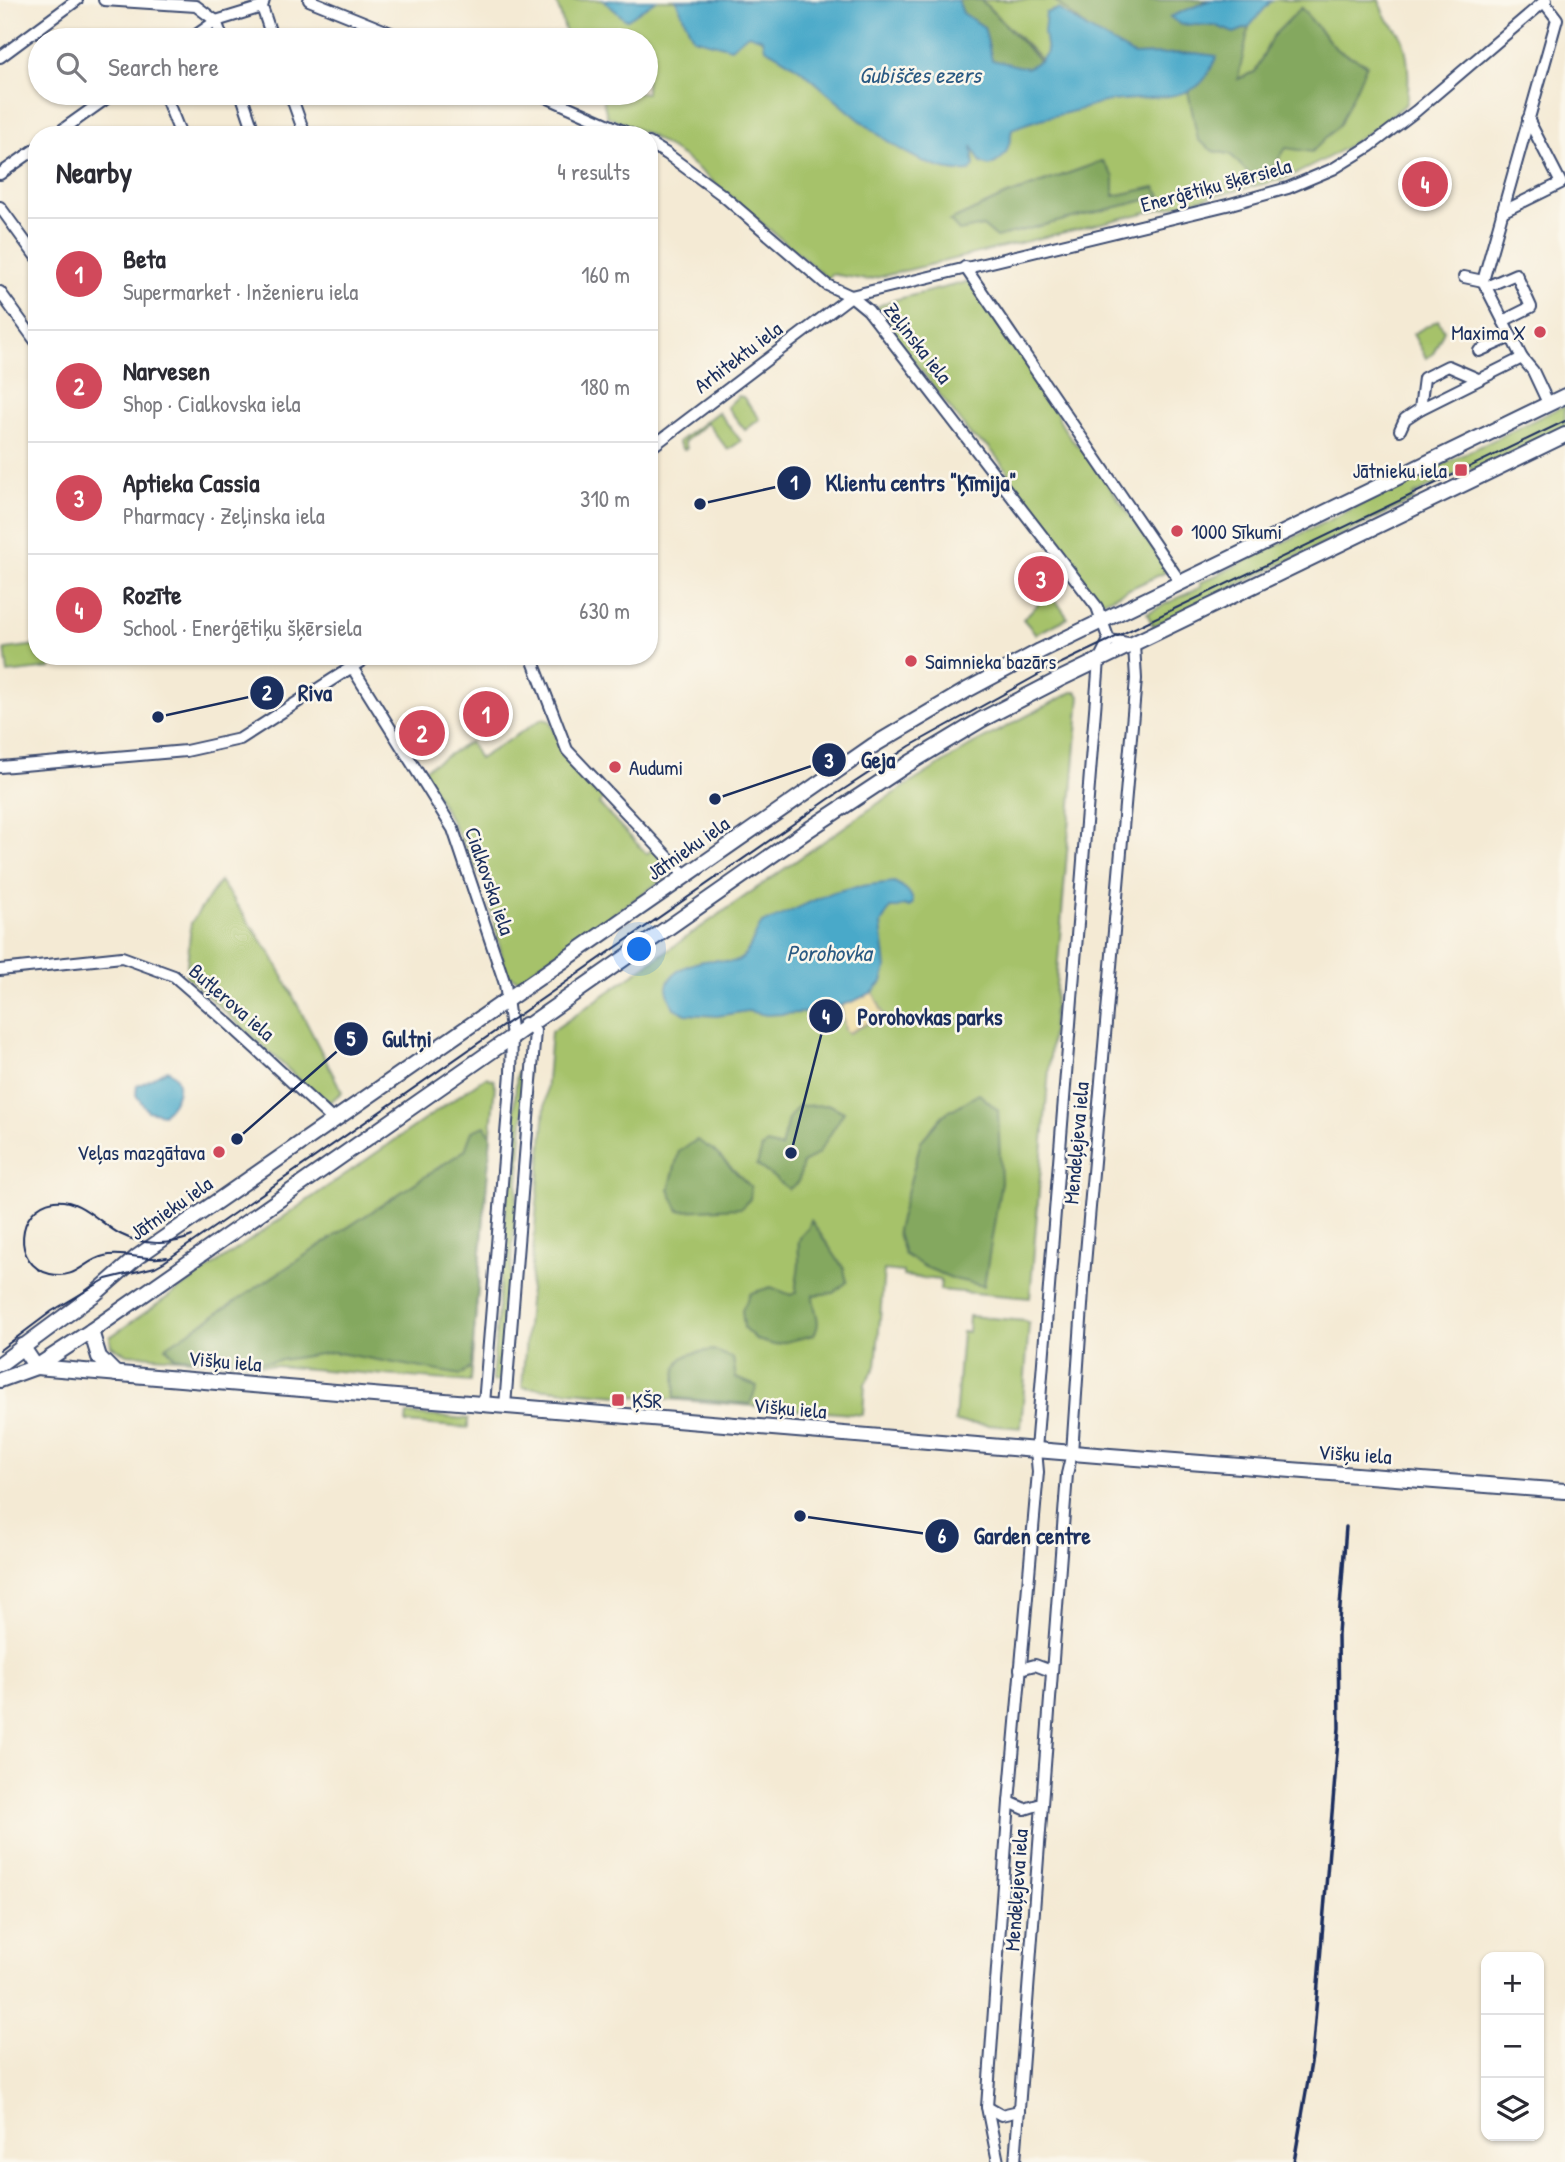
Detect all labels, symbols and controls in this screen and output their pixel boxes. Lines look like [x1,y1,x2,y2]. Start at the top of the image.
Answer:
search box [28,28,658,105]
icon: search [52,48,90,86]
text: Search here [108,49,219,84]
water label: Gubiščes ezers [859,59,983,90]
street label: Enerģētiķu šķērsiela [1137,151,1295,219]
text: Nearby [56,152,132,192]
text: 4 results [557,156,630,187]
pin: 4 [1402,158,1448,210]
text: Beta [123,241,166,276]
text: 1 [75,259,83,290]
text: 160 m [581,259,630,290]
text: Supermarket · Inženieru iela [123,276,358,307]
street label: Zeļinska iela [877,296,959,390]
street label: Arhitektu iela [688,314,788,400]
place label: Maxima X [1451,318,1526,347]
marker: Maxima X [1532,324,1548,340]
text: Narvesen [123,353,210,388]
text: 2 [74,371,84,402]
text: 180 m [580,371,630,402]
text: Shop · Cialkovska iela [123,388,301,419]
place label: Jātnieku iela [1352,456,1447,485]
callout: Klientu centrs "Ķīmija" [776,461,1030,505]
marker: Jātnieku iela [1453,462,1469,478]
text: Aptieka Cassia [123,465,259,500]
text: Klientu centrs "Ķīmija" [826,467,1016,498]
text: 1 [790,468,798,497]
text: 3 [74,483,84,514]
text: 310 m [580,483,630,514]
text: Pharmacy · Zeļinska iela [123,500,325,531]
place label: 1000 Sīkumi [1191,517,1282,546]
marker: 1000 Sīkumi [1169,523,1185,539]
pin: 3 [1018,553,1064,605]
text: Rozīte [123,577,182,612]
text: 4 [75,595,83,626]
text: 630 m [579,595,630,626]
text: School · Enerģētiķu šķērsiela [123,612,362,643]
place label: Saimnieka bazārs [925,647,1056,676]
marker: Saimnieka bazārs [903,653,919,669]
callout: Riva [250,671,346,715]
text: Riva [298,677,332,708]
text: 2 [262,678,272,707]
pin: 1 [463,688,509,740]
pin: 2 [399,707,445,759]
callout: Geja [812,738,909,782]
text: Geja [861,744,895,775]
text: 3 [824,746,834,775]
place label: Audumi [629,753,683,782]
marker: Audumi [607,759,623,775]
street label: Jātnieku iela [641,809,735,887]
street label: Cialkovska iela [458,823,522,939]
your location [622,932,656,966]
water label: Porohovka [786,937,874,968]
street label: Butļerova iela [183,957,281,1047]
callout: Porohovkas parks [809,994,1017,1038]
text: Porohovkas parks [857,1001,1003,1033]
text: 4 [822,1002,830,1031]
callout: Gultņi [333,1017,446,1061]
text: Gultņi [382,1023,432,1054]
text: 5 [347,1024,356,1053]
street label: Mendeļejeva iela [1056,1081,1096,1205]
place label: Veļas mazgātava [77,1138,205,1167]
marker: Veļas mazgātava [211,1144,227,1160]
street label: Jātnieku iela [124,1169,218,1247]
street label: Višķu iela [187,1343,263,1379]
place label: ĶŠR [632,1386,662,1415]
street label: Višķu iela [752,1390,828,1426]
marker: ĶŠR [610,1392,626,1408]
street label: Višķu iela [1317,1437,1393,1471]
callout: Garden centre [925,1514,1105,1558]
text: Garden centre [973,1520,1091,1551]
text: 6 [938,1521,947,1550]
street label: Mendeļejeva iela [997,1828,1035,1952]
map controls [1481,1952,1544,2141]
button: + [1481,1952,1544,2015]
button: − [1481,2015,1544,2078]
button: layers [1481,2078,1544,2141]

